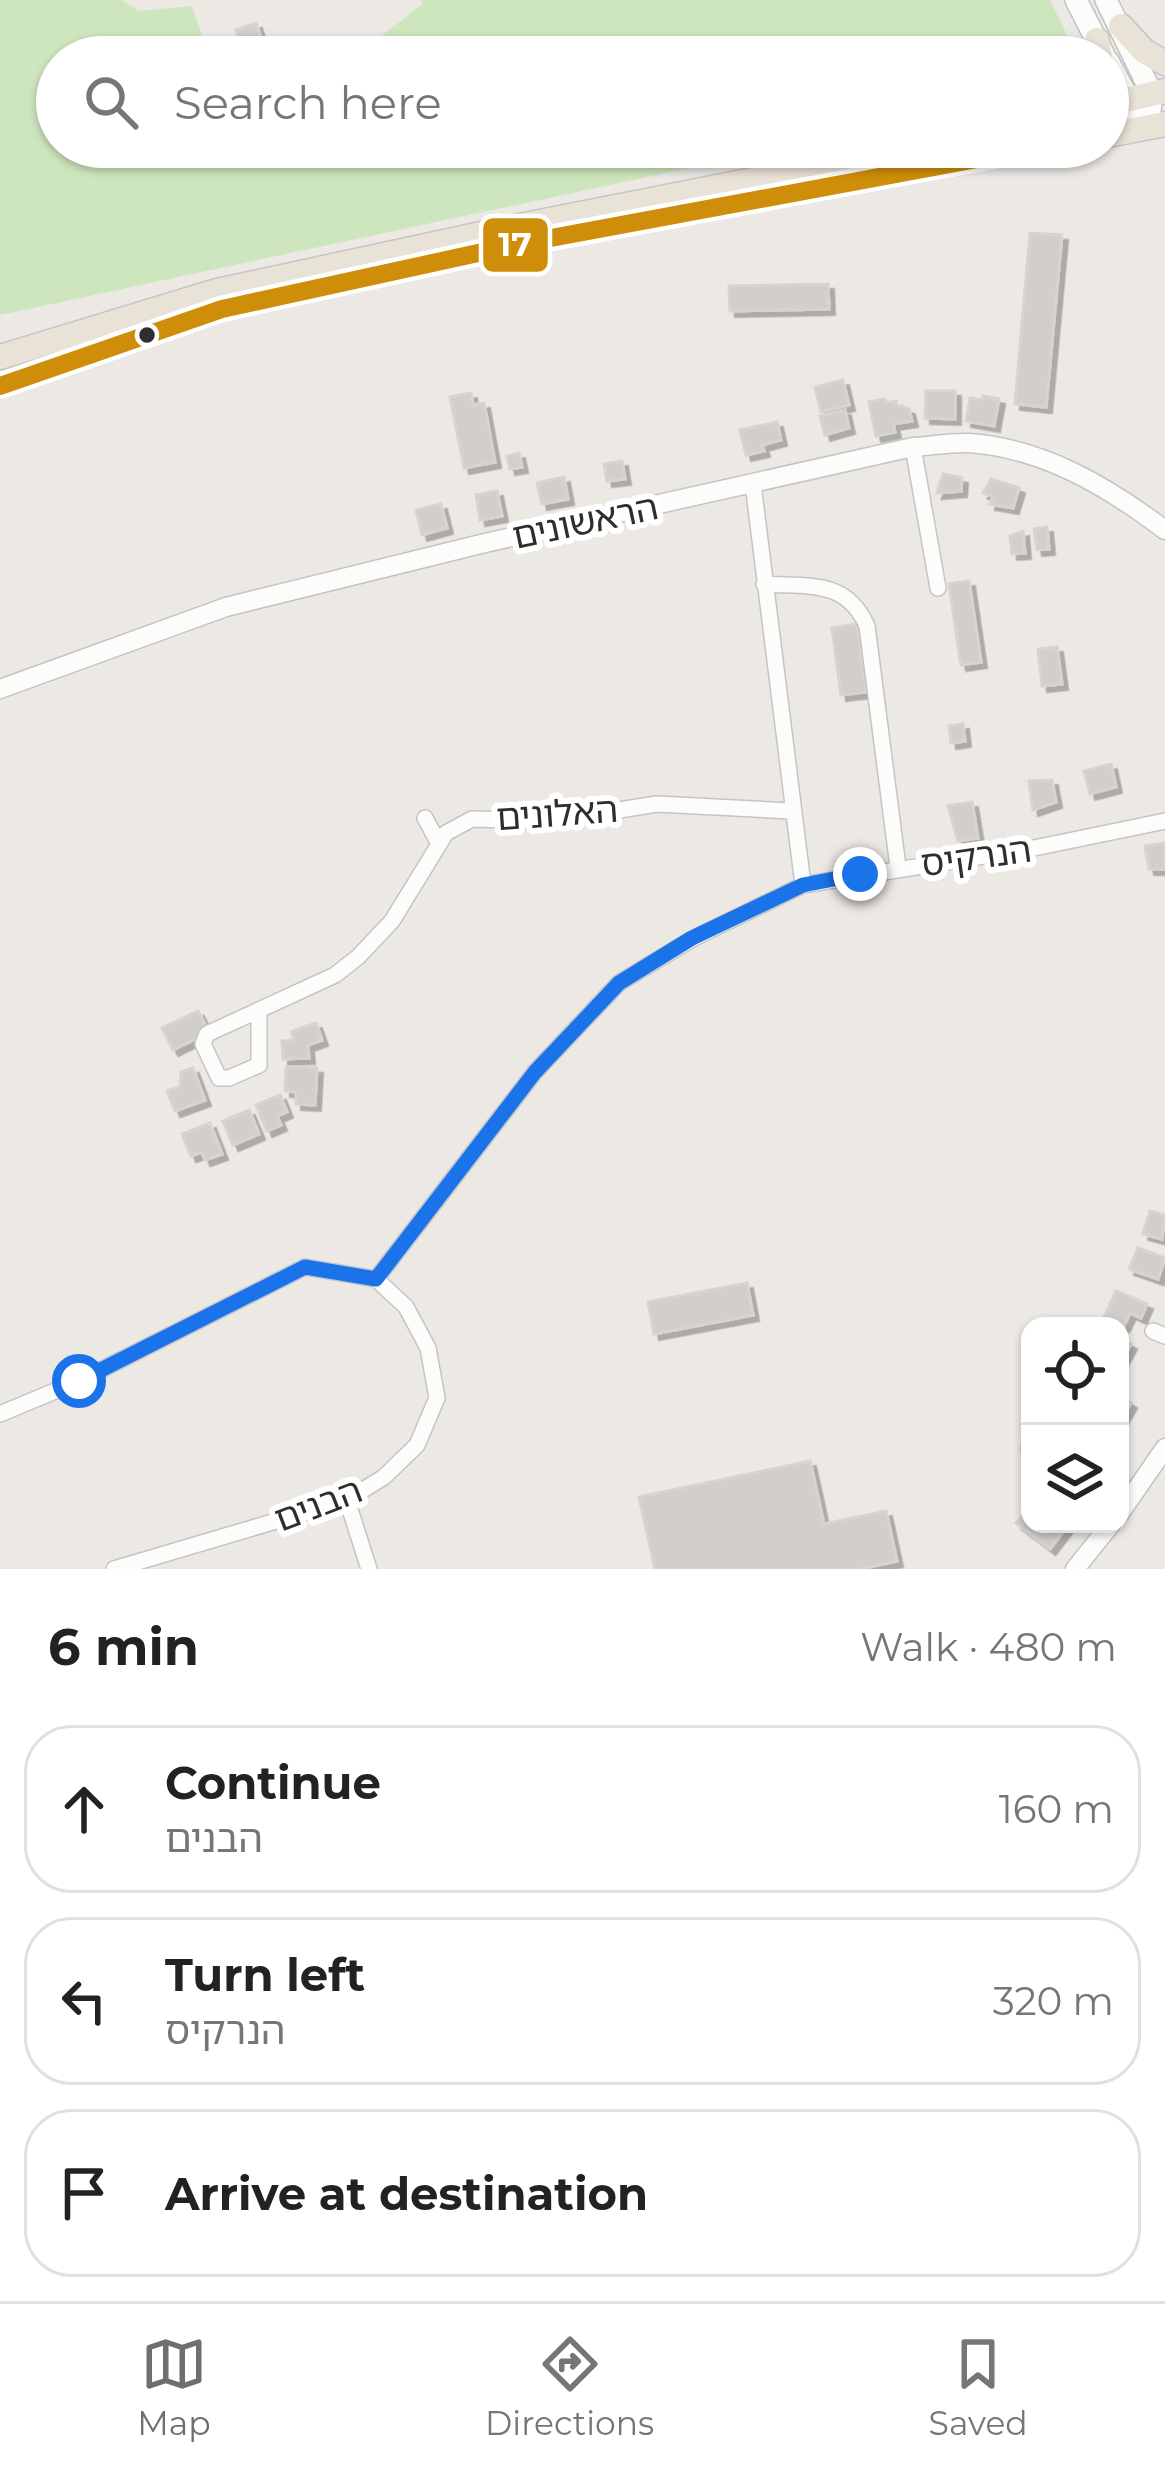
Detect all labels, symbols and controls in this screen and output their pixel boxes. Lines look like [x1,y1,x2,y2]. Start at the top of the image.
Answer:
search box [36,36,1129,168]
icon: search [78,69,144,135]
text: Search here [174,75,442,130]
line badge: 17 [481,216,550,274]
text: 17 [498,224,532,264]
unlabelled marker [136,324,158,346]
street label: הראשונים [508,484,662,558]
street label: האלונים [495,787,619,839]
street label: הנרקיס [918,826,1034,886]
route end [833,847,887,901]
map controls [1021,1317,1129,1533]
button: locate [1021,1317,1129,1425]
route start [52,1354,106,1408]
button: layers [1021,1425,1129,1533]
street label: הבנים [268,1467,368,1541]
text: 6 min [48,1616,199,1678]
text: Walk · 480 m [860,1623,1117,1671]
text: Continue [165,1755,381,1810]
icon: ahead [51,1776,117,1842]
text: 160 m [999,1785,1114,1833]
text: הבנים [165,1814,263,1862]
text: Turn left [165,1947,365,2002]
icon: left [51,1968,117,2034]
text: 320 m [993,1977,1114,2025]
text: הנרקיס [165,2006,285,2054]
icon: arrive [51,2160,117,2226]
text: Arrive at destination [165,2166,648,2221]
tab: Map [137,2331,211,2443]
tab: Directions [485,2331,654,2443]
tab: Saved [929,2331,1028,2443]

